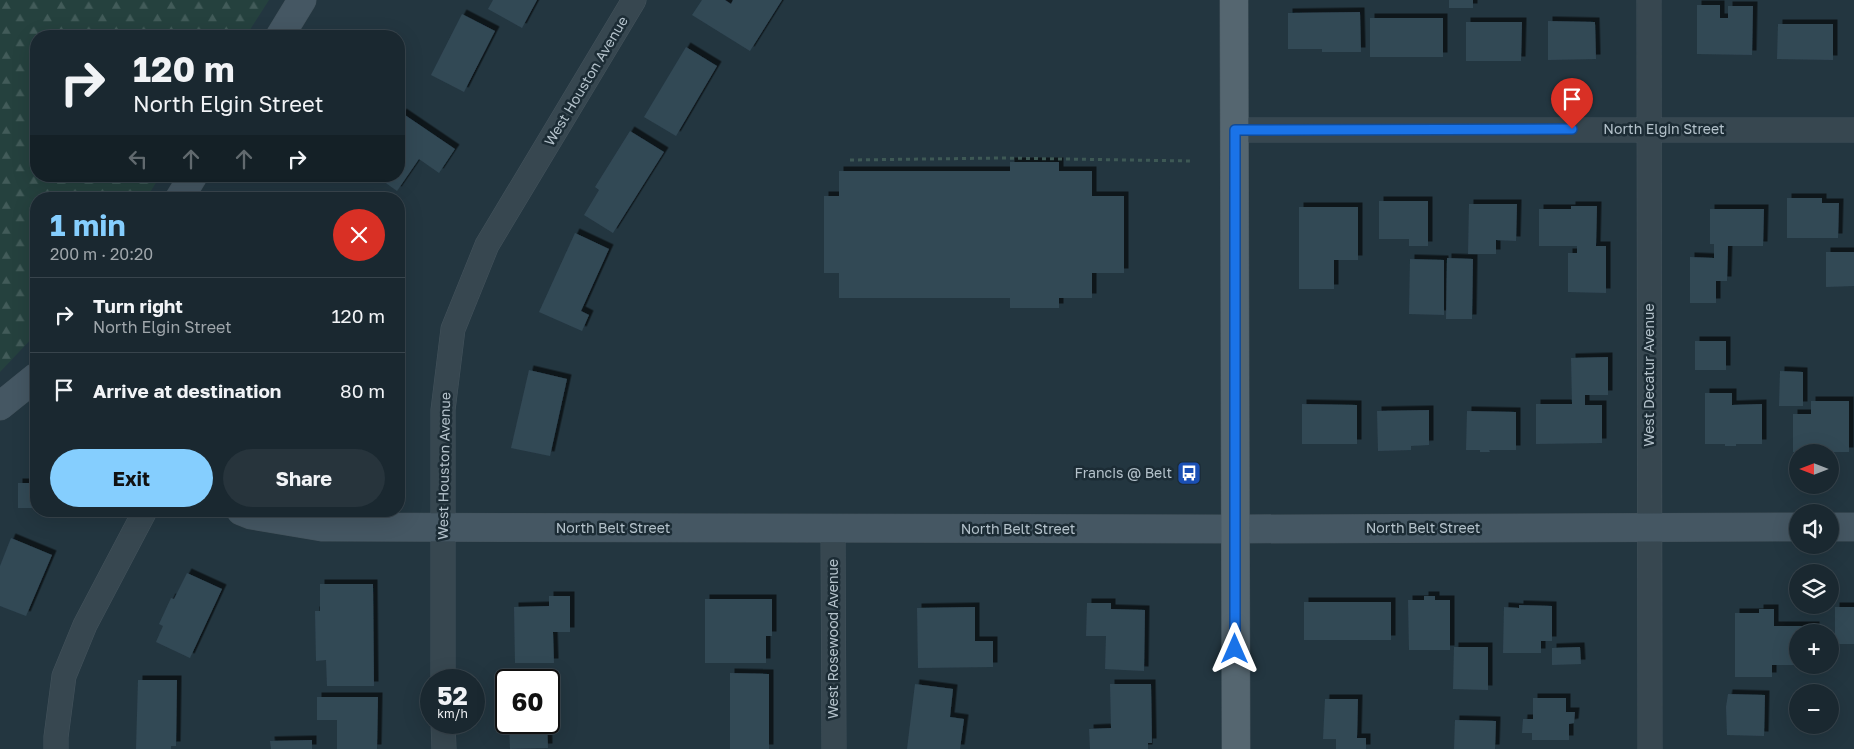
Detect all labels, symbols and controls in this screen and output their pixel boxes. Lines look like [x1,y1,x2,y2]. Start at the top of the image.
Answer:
street label: West Houston Avenue [540,13,631,149]
text: 120 m [133,48,235,90]
icon: right [50,50,115,115]
pin [1551,78,1593,129]
icon: arrive [1558,85,1586,113]
text: North Elgin Street [133,90,324,117]
street label: North Elgin Street [1603,120,1725,137]
icon: left [124,145,152,173]
icon: ahead [177,145,205,173]
icon: ahead [230,145,258,173]
icon: right [283,145,311,173]
text: 1 min [50,207,126,243]
button: close [333,209,385,261]
text: 200 m · 20:20 [50,244,153,264]
text: Turn right [93,294,183,317]
icon: right [50,301,78,329]
street label: West Decatur Avenue [1640,303,1657,447]
text: 120 m [331,304,385,327]
text: North Elgin Street [93,317,232,337]
icon: arrive [50,376,78,404]
text: Arrive at destination [93,379,281,402]
text: 80 m [340,379,385,402]
street label: West Houston Avenue [434,392,453,540]
north arrow [1789,444,1839,494]
map controls [1789,444,1839,734]
button: Exit [50,449,213,507]
button: Share [223,449,385,507]
bus stop icon: Francis @ Belt [1176,460,1202,486]
place label: Francis @ Belt [1074,464,1172,481]
button: sound [1789,504,1839,554]
street label: North Belt Street [556,519,670,536]
street label: North Belt Street [1366,519,1480,536]
street label: North Belt Street [961,520,1075,537]
street label: West Rosewood Avenue [824,559,841,719]
button: layers [1789,564,1839,614]
position arrow [1208,622,1260,674]
button: + [1789,624,1839,674]
speed limit sign: 60 [495,669,560,734]
text: 52 [437,680,468,711]
button: − [1789,684,1839,734]
text: km/h [437,706,468,721]

